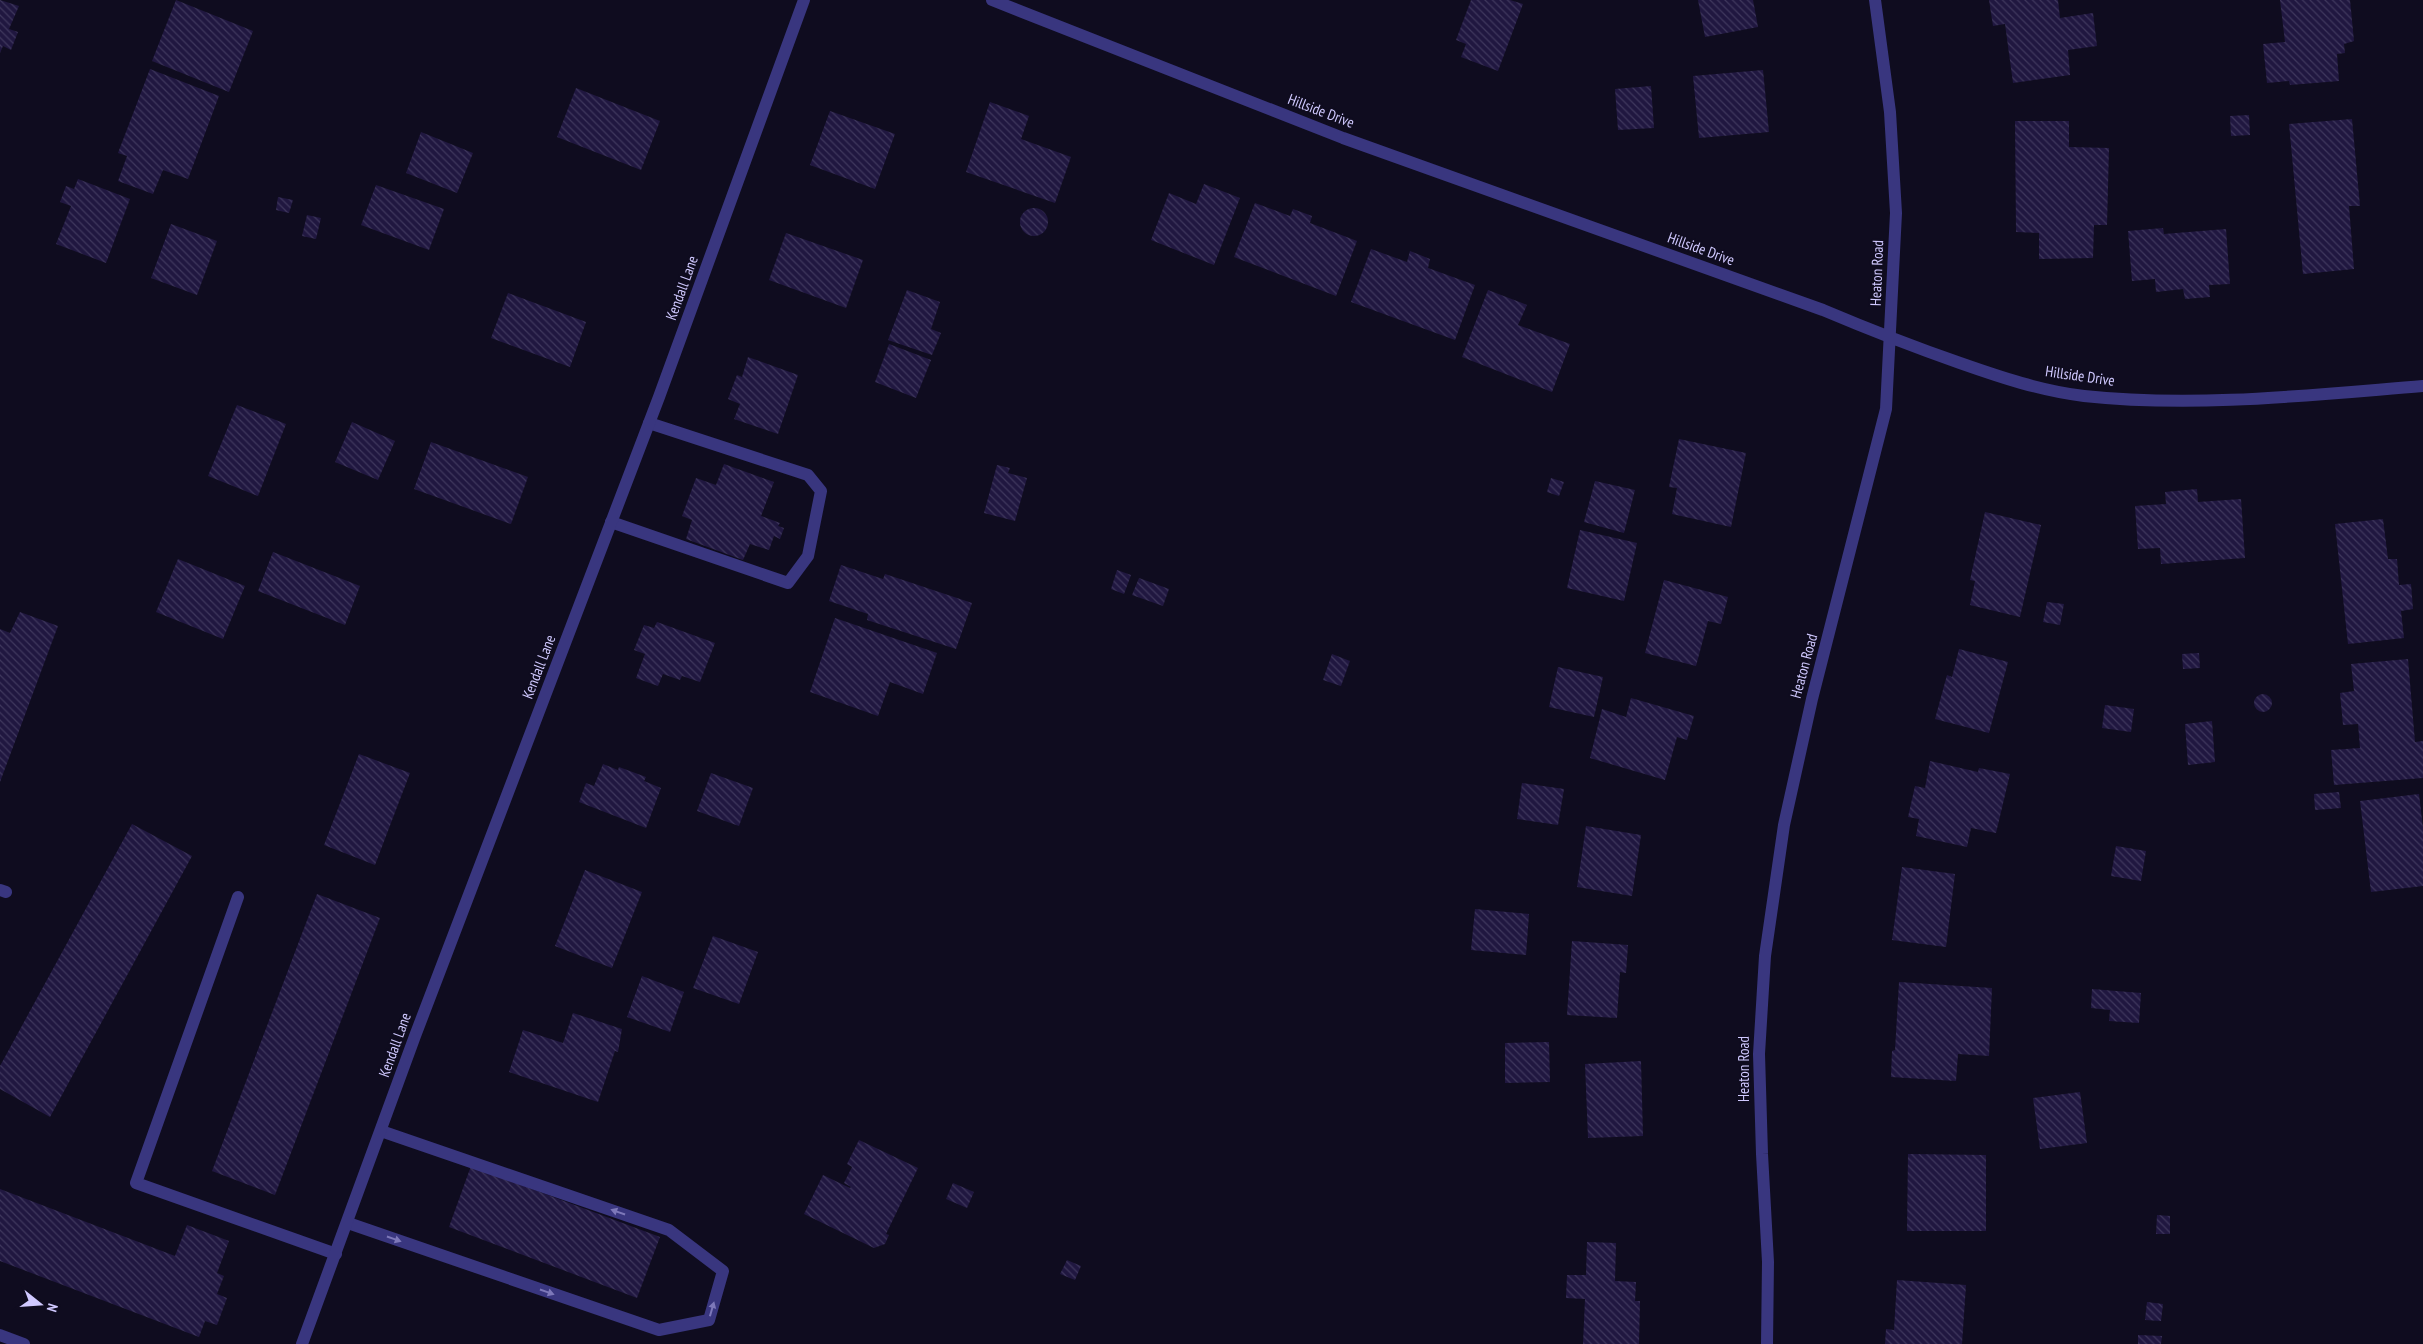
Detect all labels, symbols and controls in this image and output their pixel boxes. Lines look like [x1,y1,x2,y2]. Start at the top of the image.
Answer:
street label: Hillside Drive [1285,89,1357,132]
street label: Hillside Drive [1665,228,1737,269]
street label: Heaton Road [1866,240,1887,306]
street label: Kendall Lane [661,253,702,323]
street label: Hillside Drive [2044,361,2116,390]
street label: Heaton Road [1786,631,1821,700]
street label: Kendall Lane [518,632,559,702]
street label: Kendall Lane [374,1010,415,1080]
street label: Heaton Road [1734,1036,1753,1102]
one-way arrow [610,1208,625,1215]
one-way arrow [387,1235,402,1243]
north arrow [15,1279,65,1329]
one-way arrow [540,1289,555,1296]
text: N [43,1302,62,1314]
one-way arrow [708,1302,716,1317]

